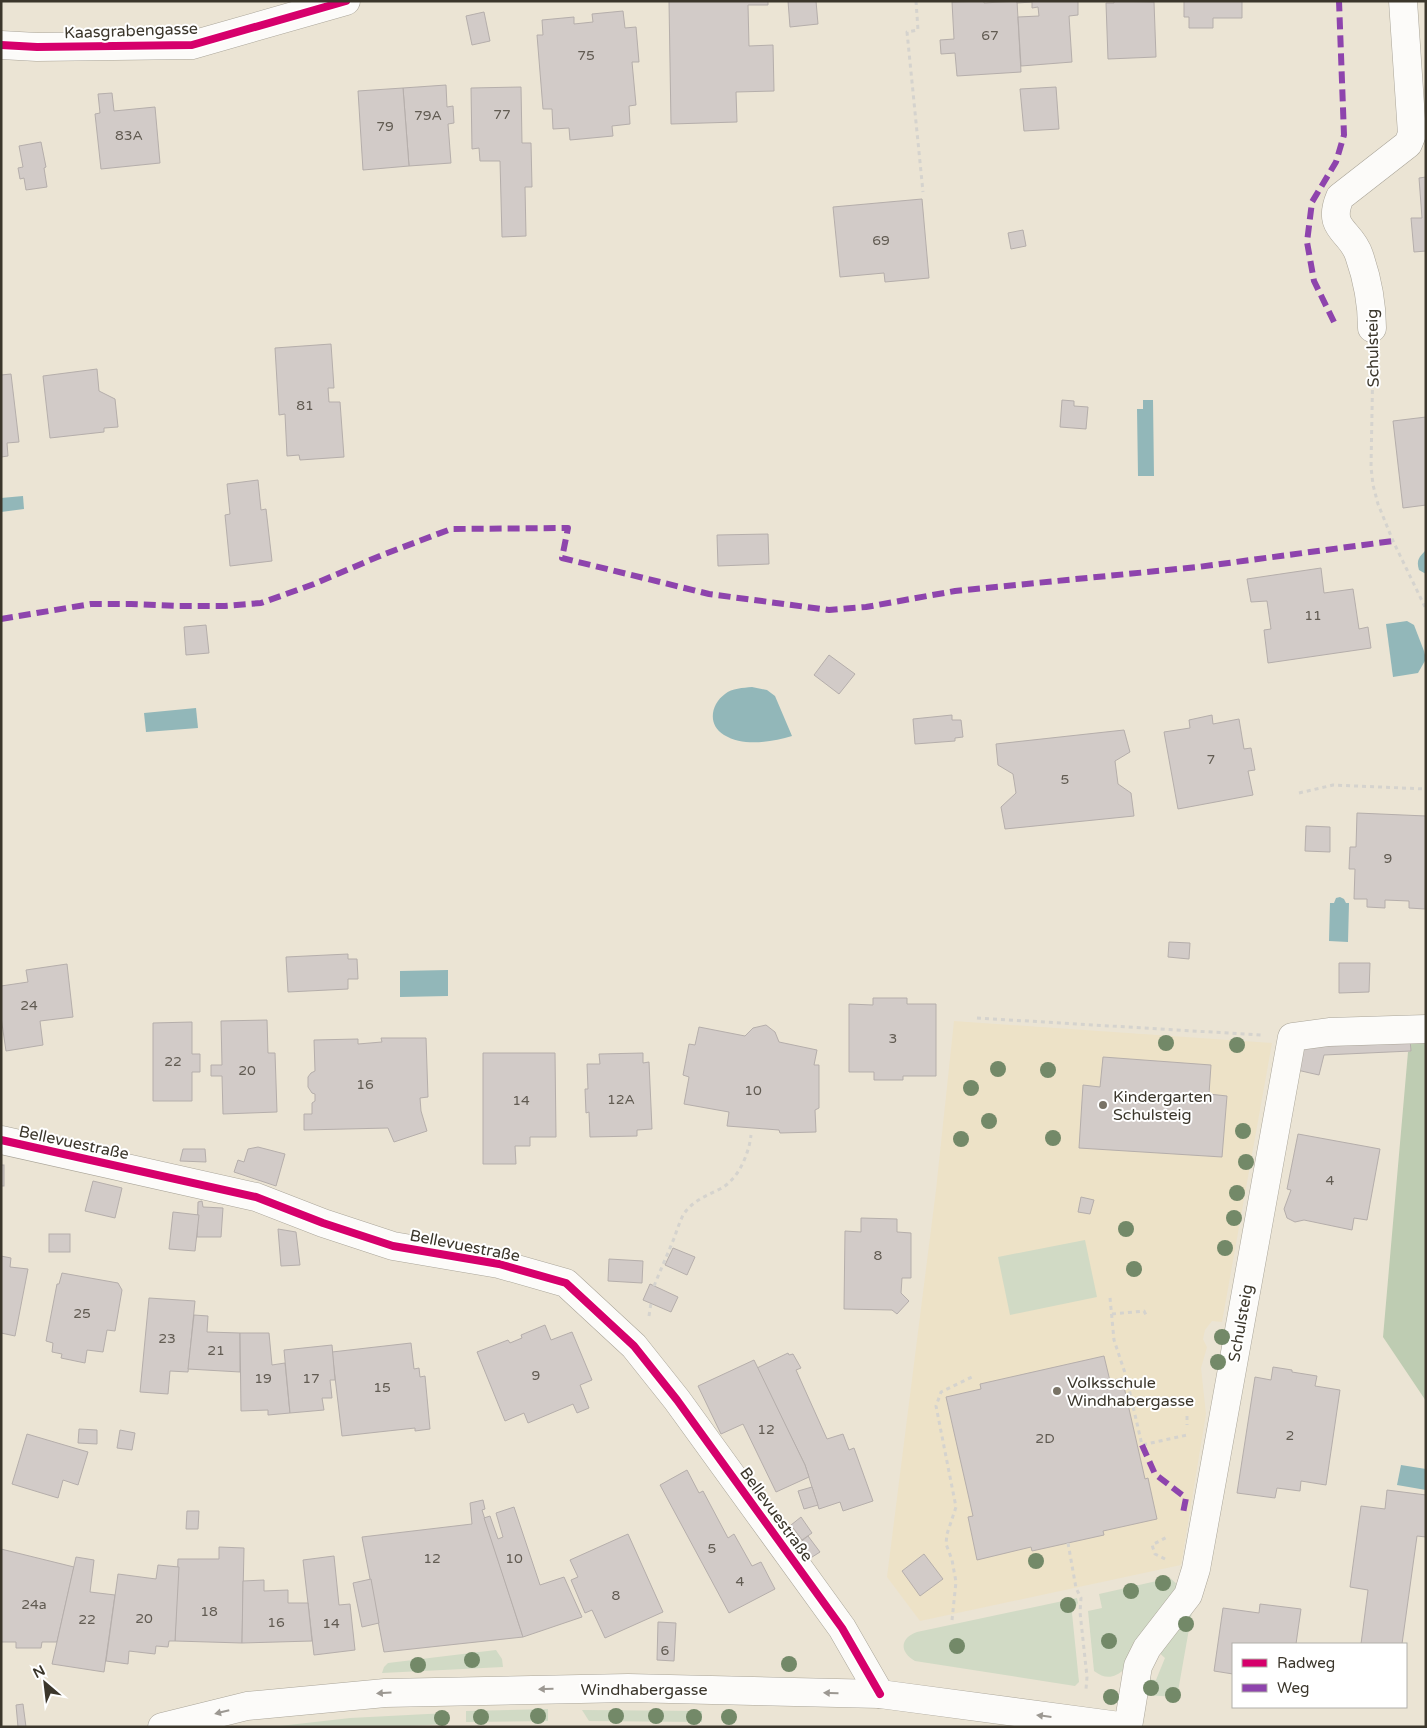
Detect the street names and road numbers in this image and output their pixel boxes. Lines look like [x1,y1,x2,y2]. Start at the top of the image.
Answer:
street label: Kaasgrabengasse [64,19,198,43]
street label: Schulsteig [1362,309,1384,387]
street label: Bellevuestraße [17,1122,131,1164]
street label: Bellevuestraße [408,1225,522,1266]
street label: Schulsteig [1224,1283,1258,1364]
street label: Bellevuestraße [735,1463,817,1566]
street label: Windhabergasse [580,1680,708,1700]

